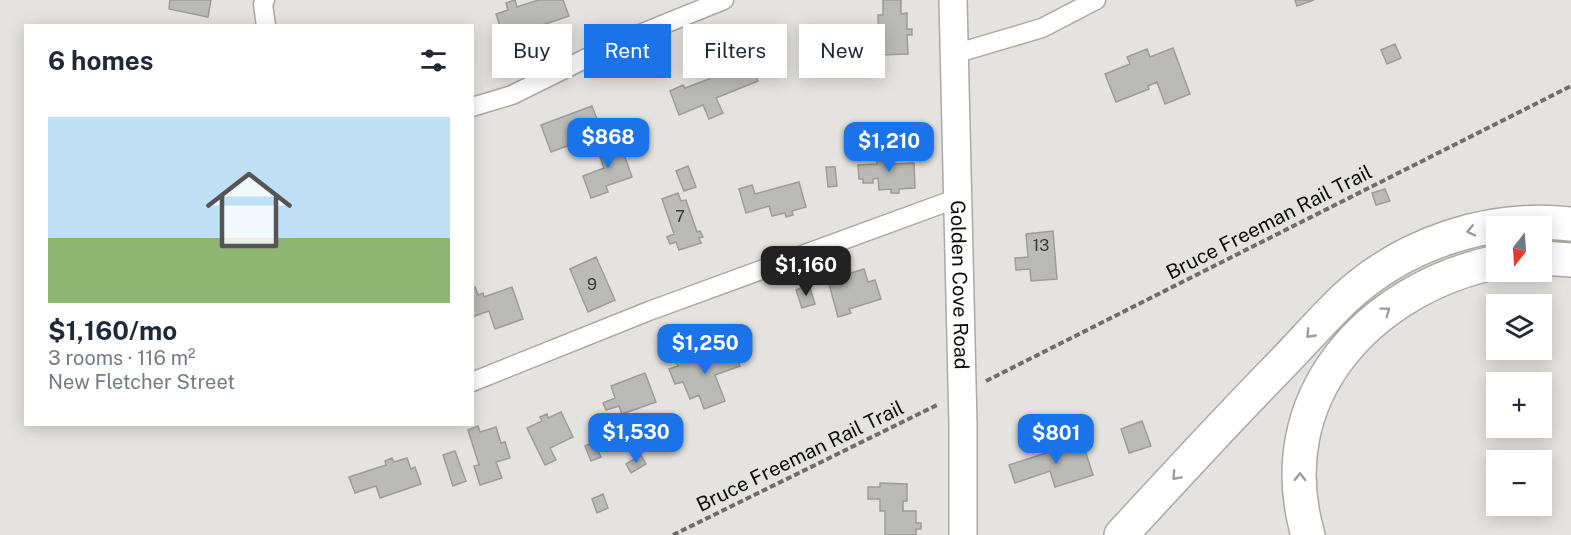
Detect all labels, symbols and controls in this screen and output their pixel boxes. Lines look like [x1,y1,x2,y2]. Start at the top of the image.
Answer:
chip: Buy [492,24,572,78]
chip: Rent [584,24,671,78]
chip: Filters [683,24,787,78]
chip: New [799,24,885,78]
icon: filters [417,44,450,77]
text: 6 homes [48,45,153,76]
pin: $868 [572,118,644,169]
pin: $1,210 [840,122,938,173]
text: $868 [581,125,635,149]
text: $1,210 [858,129,920,153]
icon: home [195,156,303,264]
street label: Bruce Freeman Rail Trail [1162,160,1376,284]
street label: Golden Cove Road [946,200,974,370]
house number: 7 [675,207,685,226]
north arrow [1486,216,1552,282]
map controls [1486,216,1552,516]
one-way arrow [1467,224,1477,237]
house number: 13 [1033,236,1049,255]
pin: $1,160 [757,246,855,297]
text: $1,160 [775,253,837,277]
house number: 9 [587,275,597,294]
button: layers [1486,294,1552,360]
one-way arrow [1379,307,1390,318]
text: $1,160/mo [48,315,177,346]
pin: $1,250 [656,324,754,375]
one-way arrow [1306,328,1317,338]
text: $1,250 [671,331,739,355]
text: 3 rooms · 116 m² [48,346,195,370]
text: New Fletcher Street [48,370,235,394]
button: + [1486,372,1552,438]
street label: Bruce Freeman Rail Trail [692,395,908,517]
pin: $1,530 [587,413,685,464]
pin: $801 [1020,414,1092,465]
text: $1,530 [602,420,670,444]
text: $801 [1032,421,1080,445]
button: − [1486,450,1552,516]
one-way arrow [1172,469,1183,480]
one-way arrow [1294,473,1306,482]

